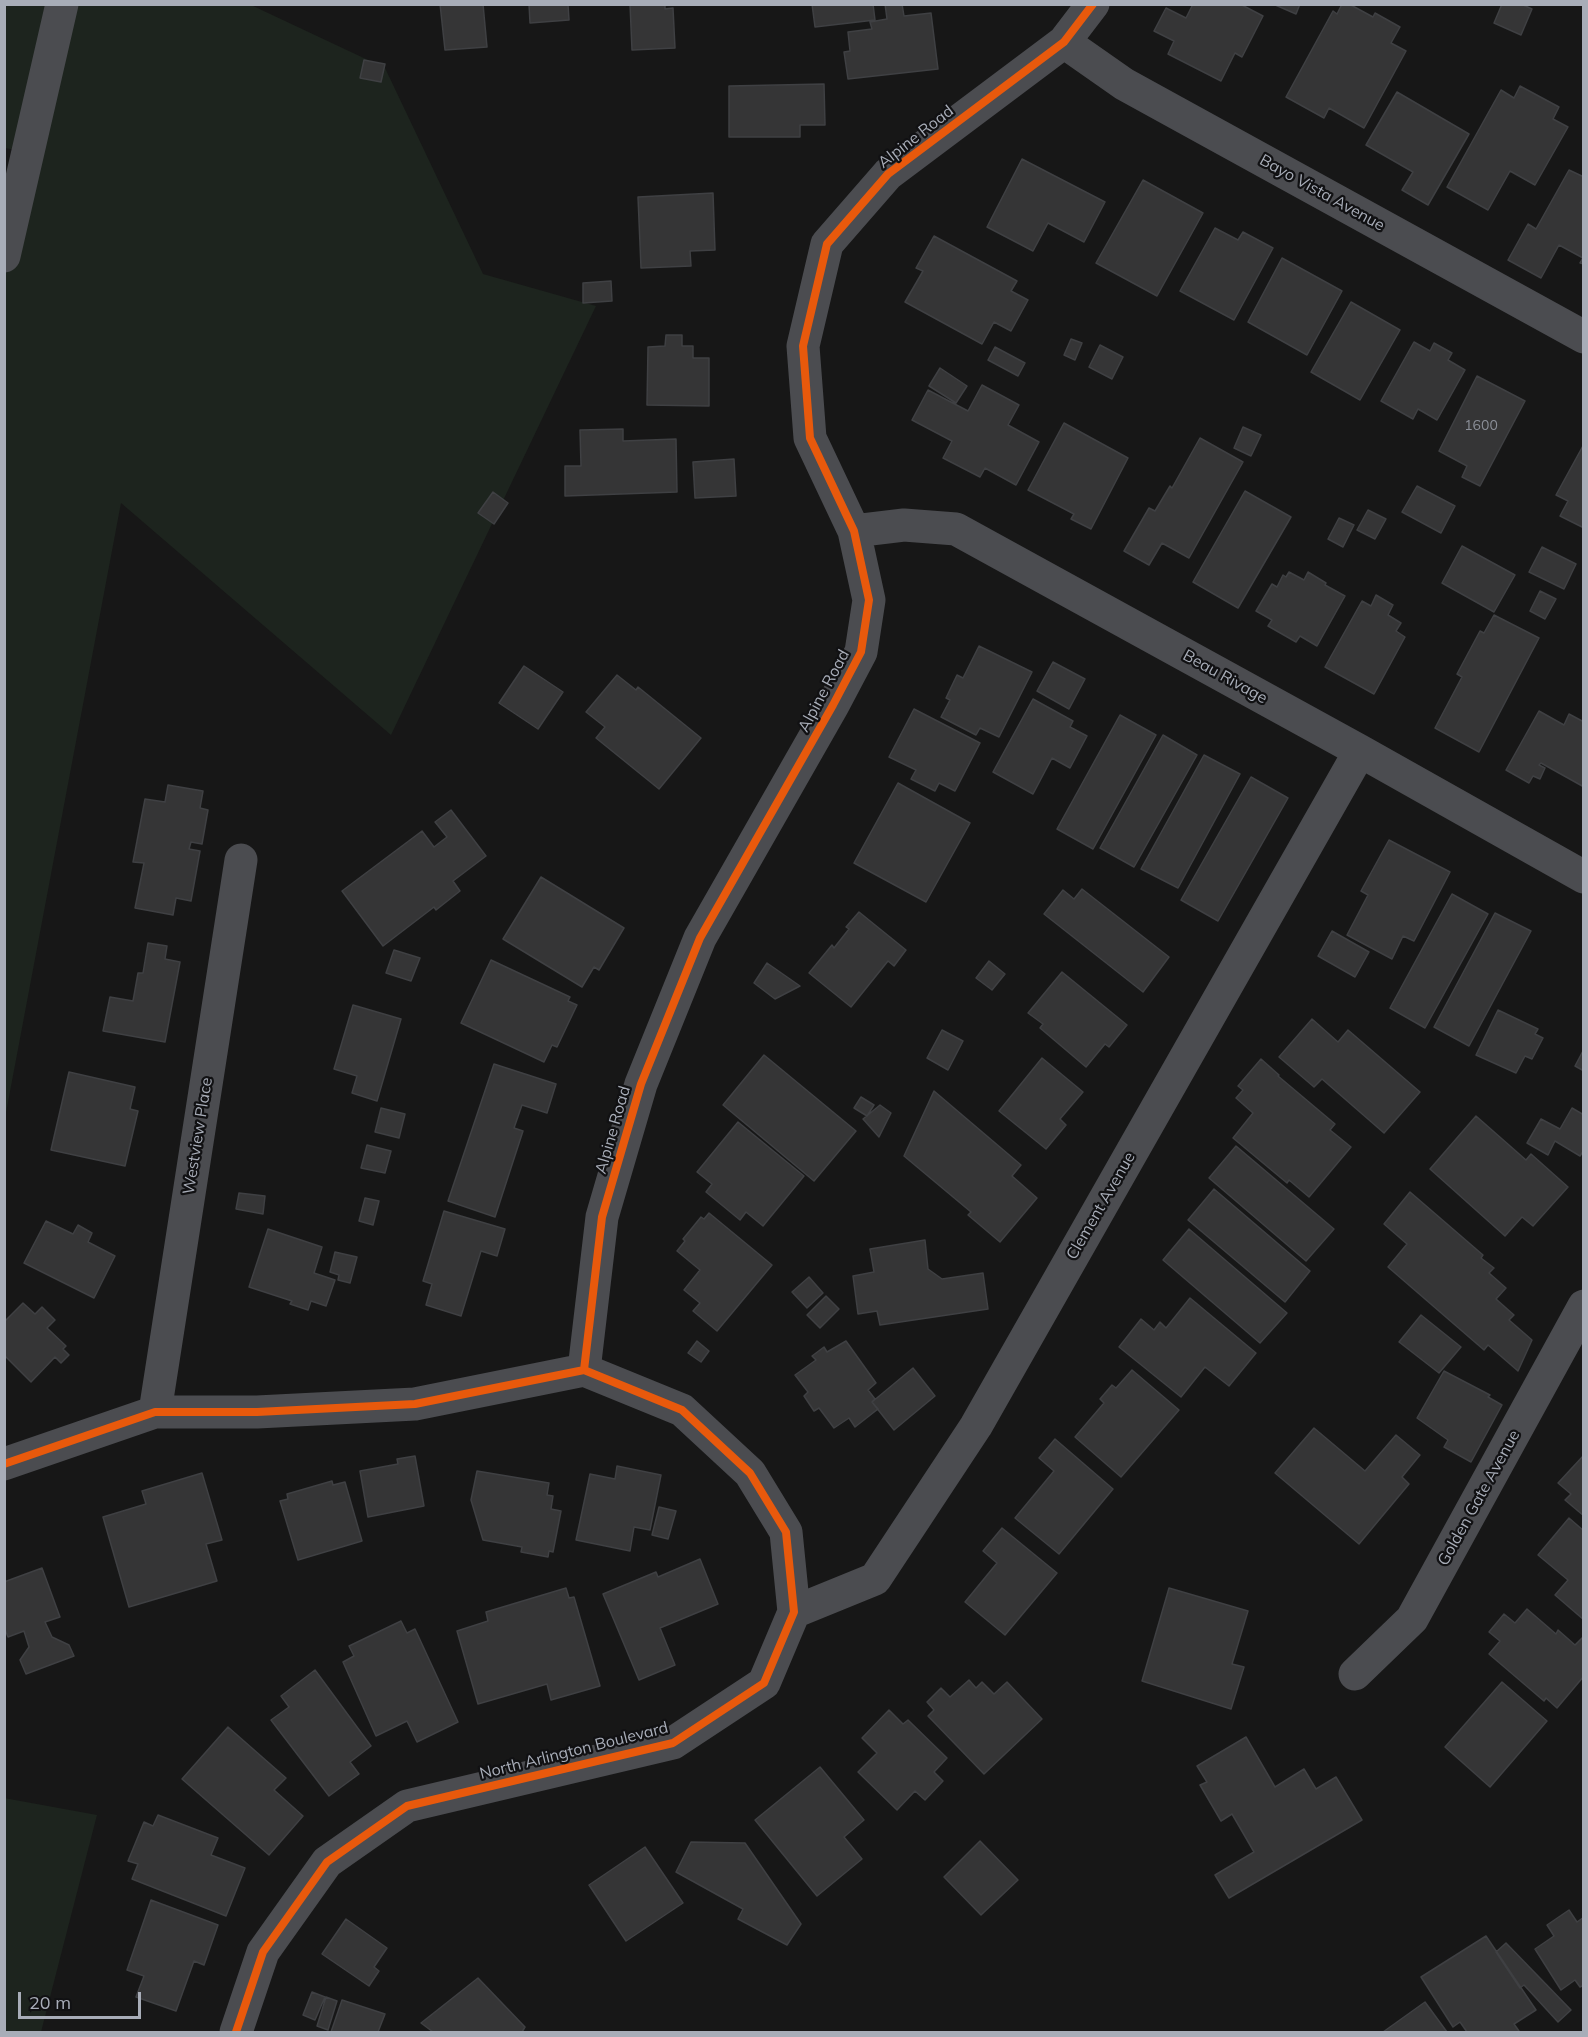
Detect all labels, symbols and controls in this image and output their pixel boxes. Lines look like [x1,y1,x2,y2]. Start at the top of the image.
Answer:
street label: Alpine Road [874,102,958,172]
street label: Bayo Vista Avenue [1256,151,1388,235]
house number: 1600 [1464,418,1498,434]
street label: Beau Rivage [1179,646,1271,708]
street label: Alpine Road [794,647,854,735]
street label: Westview Place [179,1076,217,1196]
street label: Alpine Road [591,1084,635,1176]
street label: Clement Avenue [1062,1149,1140,1263]
street label: Golden Gate Avenue [1434,1427,1524,1569]
street label: North Arlington Boulevard [478,1718,670,1784]
scale bar [21,1980,144,2018]
text: 20 m [29,1991,71,2014]

